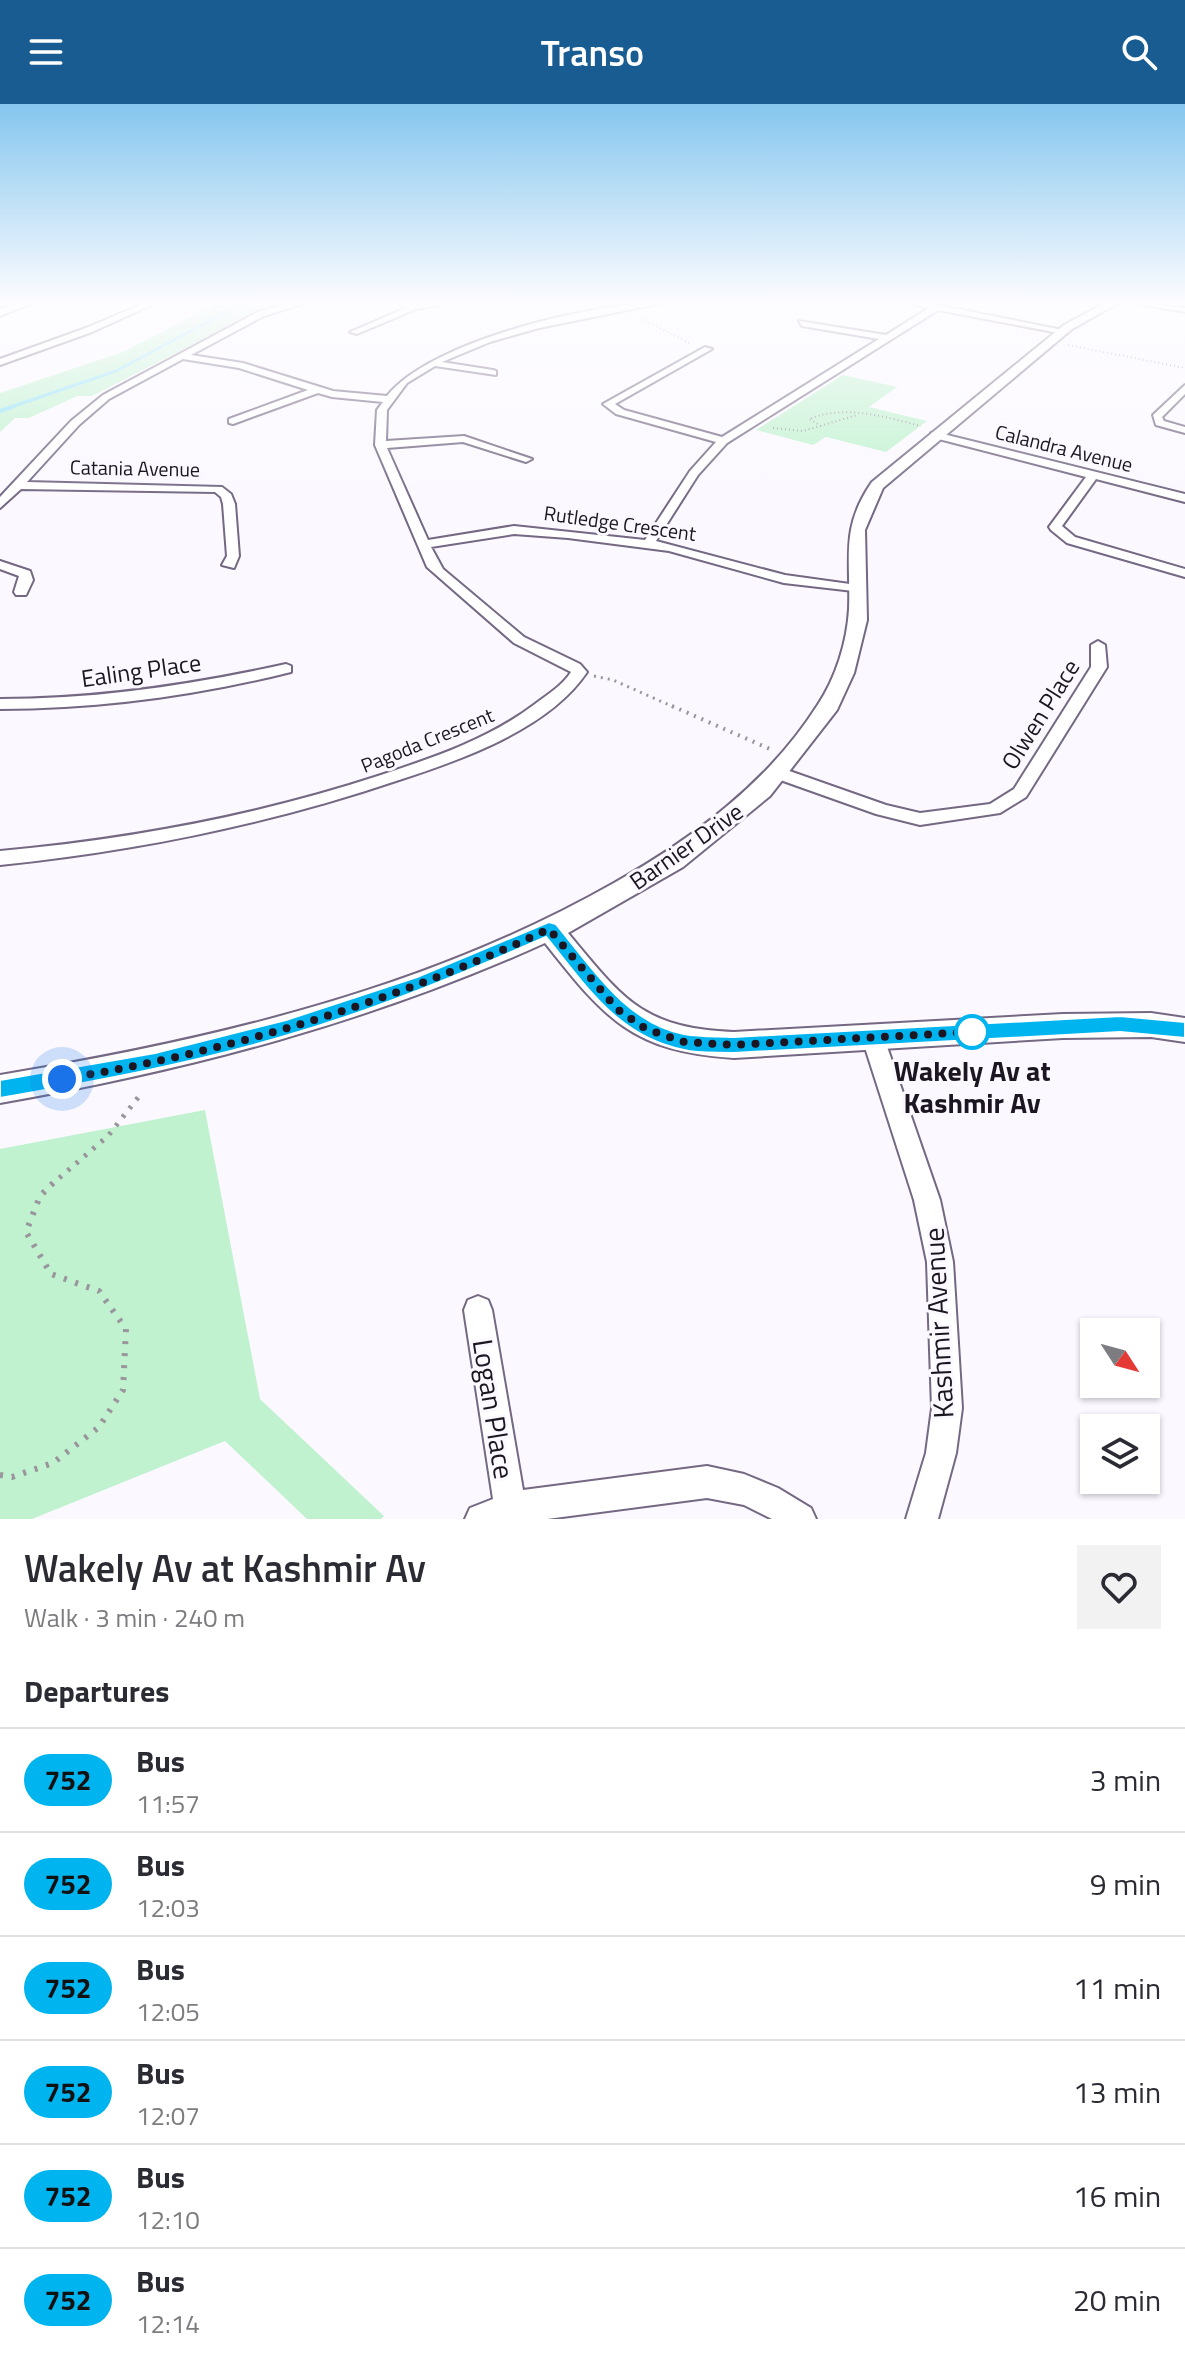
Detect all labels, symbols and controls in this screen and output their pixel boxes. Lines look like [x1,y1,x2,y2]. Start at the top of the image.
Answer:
text: Transo [541,25,644,80]
icon: menu [24,30,68,74]
icon: search [1117,30,1161,74]
street label: Calandra Avenue [992,416,1136,480]
street label: Catania Avenue [70,451,200,485]
street label: Rutledge Crescent [542,497,698,549]
street label: Ealing Place [79,644,203,696]
street label: Olwen Place [992,652,1088,776]
street label: Pagoda Crescent [356,699,498,781]
street label: Barnier Drive [622,794,750,898]
marker: Wakely Av at Kashmir Av [955,1015,989,1049]
place label: Wakely Av at Kashmir Av [893,1049,1051,1124]
your location [42,1059,82,1099]
street label: Kashmir Avenue [912,1227,964,1419]
north arrow [1080,1318,1160,1398]
map controls [1080,1318,1160,1494]
street label: Logan Place [462,1336,526,1482]
button: layers [1080,1414,1160,1494]
text: Wakely Av at Kashmir Av [24,1539,426,1597]
button: heart [1077,1545,1161,1629]
text: Walk · 3 min · 240 m [24,1598,245,1637]
text: Departures [24,1668,169,1714]
text: Bus [136,1738,185,1784]
text: 3 min [1090,1757,1161,1803]
text: 752 [44,1758,92,1801]
text: 11:57 [136,1784,200,1823]
text: Bus [136,1842,185,1888]
text: 9 min [1090,1861,1161,1907]
text: 752 [44,1862,92,1905]
text: 12:03 [136,1888,200,1927]
text: Bus [136,1946,185,1992]
text: 11 min [1073,1965,1161,2011]
text: 752 [44,1966,92,2009]
text: 12:05 [136,1992,200,2031]
text: Bus [136,2050,185,2096]
text: 13 min [1073,2069,1161,2115]
text: 752 [44,2070,92,2113]
text: 12:07 [136,2096,200,2135]
text: Bus [136,2154,185,2200]
text: 16 min [1073,2173,1161,2219]
text: 752 [44,2174,92,2217]
text: 12:10 [136,2200,200,2239]
text: Bus [136,2258,185,2304]
text: 20 min [1073,2277,1161,2323]
text: 752 [44,2278,92,2321]
text: 12:14 [136,2304,200,2343]

